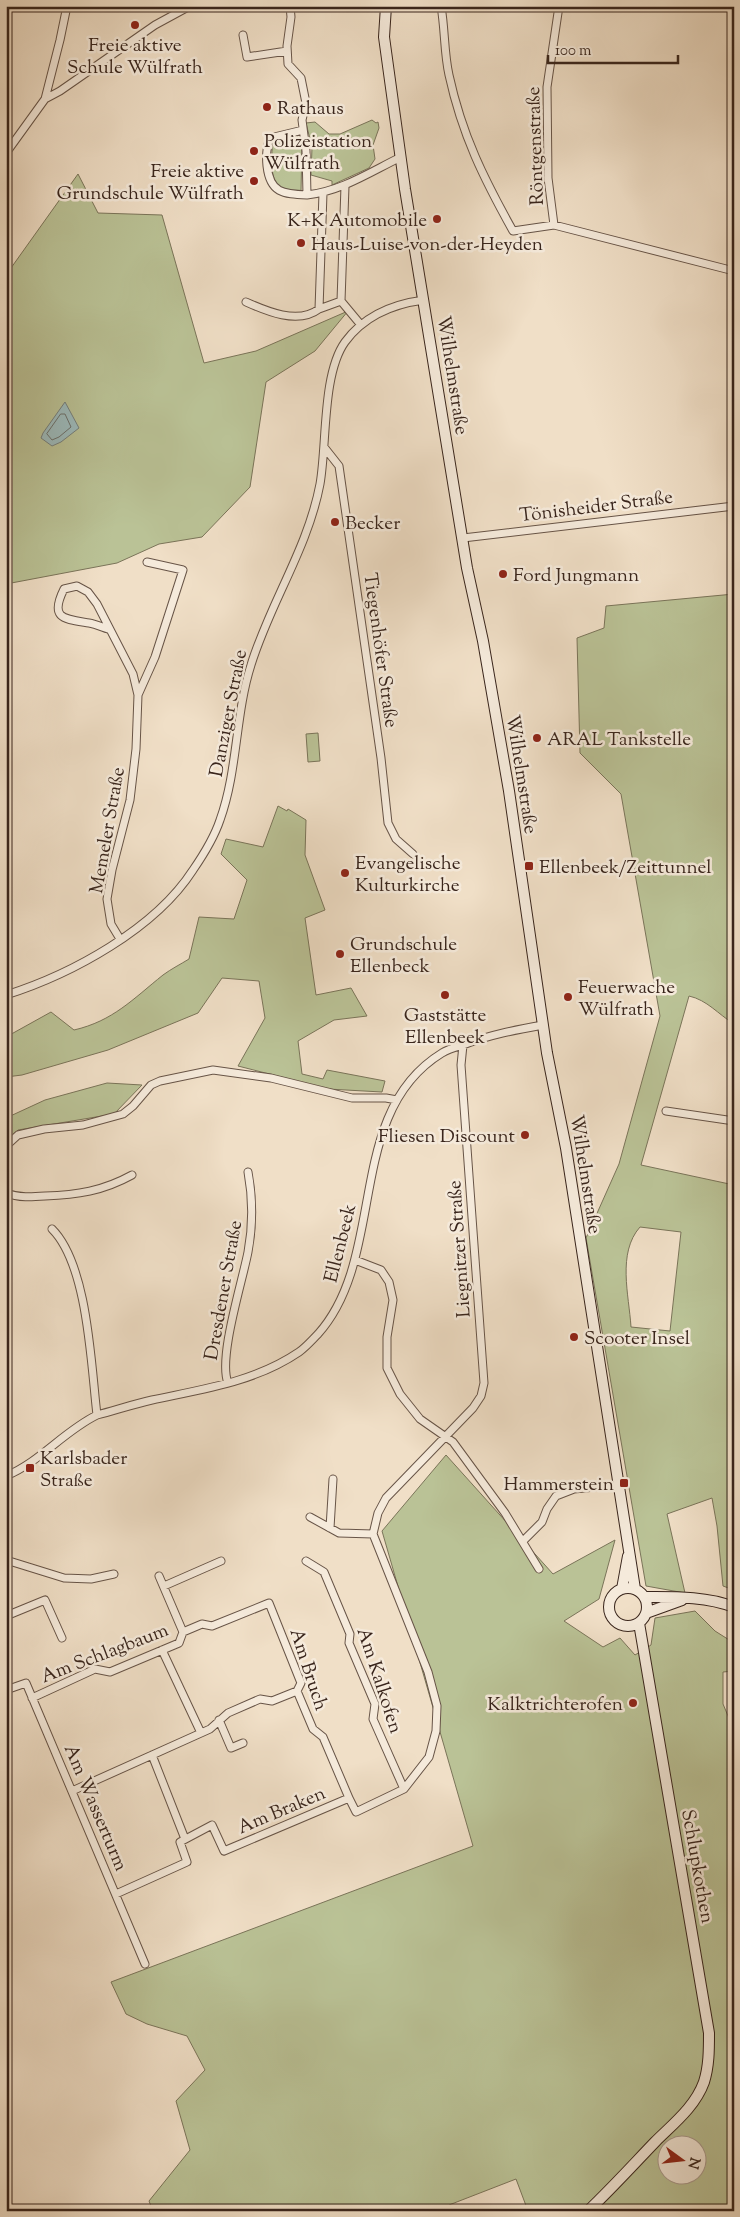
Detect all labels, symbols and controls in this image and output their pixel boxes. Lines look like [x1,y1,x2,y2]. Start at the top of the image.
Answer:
marker: Freie aktive Schule Wülfrath [129,19,141,31]
scale bar [548,32,678,64]
place label: Freie aktive Schule Wülfrath [67,33,203,82]
text: 100 m [555,41,592,62]
street label: Röntgenstraße [521,86,552,206]
place label: Rathaus [277,96,344,123]
marker: Rathaus [261,101,273,113]
place label: Polizeistation Wülfrath [264,129,372,178]
marker: Polizeistation Wülfrath [248,145,260,157]
place label: Freie aktive Grundschule Wülfrath [57,159,244,208]
marker: Freie aktive Grundschule Wülfrath [248,175,260,187]
place label: K+K Automobile [287,208,427,235]
marker: K+K Automobile [431,213,443,225]
place label: Haus-Luise-von-der-Heyden [311,232,543,259]
marker: Haus-Luise-von-der-Heyden [295,237,307,249]
street label: Wilhelmstraße [429,314,474,437]
street label: Tönisheider Straße [518,485,675,530]
place label: Becker [345,511,400,538]
marker: Becker [329,516,341,528]
place label: Ford Jungmann [513,563,639,590]
marker: Ford Jungmann [497,568,509,580]
street label: Tiegenhöfer Straße [355,571,404,730]
street label: Danziger Straße [204,647,255,780]
street label: Wilhelmstraße [498,713,543,836]
place label: ARAL Tankstelle [547,727,691,754]
marker: ARAL Tankstelle [531,732,543,744]
street label: Memeler Straße [84,765,133,896]
place label: Evangelische Kulturkirche [355,851,461,900]
place label: Ellenbeek/Zeittunnel [539,855,712,882]
marker: Ellenbeek/Zeittunnel [523,860,535,872]
marker: Evangelische Kulturkirche [339,867,351,879]
place label: Grundschule Ellenbeck [350,932,457,981]
marker: Grundschule Ellenbeck [334,948,346,960]
place label: Feuerwache Wülfrath [578,975,675,1024]
marker: Gaststätte Ellenbeek [439,989,451,1001]
marker: Feuerwache Wülfrath [562,991,574,1003]
place label: Gaststätte Ellenbeek [404,1003,486,1052]
street label: Wilhelmstraße [562,1113,607,1236]
place label: Fliesen Discount [378,1124,516,1151]
marker: Fliesen Discount [519,1129,531,1141]
street label: Liegnitzer Straße [442,1179,479,1318]
street label: Ellenbeek [319,1201,364,1286]
street label: Dresdener Straße [199,1218,250,1362]
place label: Scooter Insel [584,1326,690,1353]
marker: Scooter Insel [568,1331,580,1343]
place label: Karlsbader Straße [40,1446,127,1495]
marker: Karlsbader Straße [24,1462,36,1474]
place label: Hammerstein [504,1472,614,1499]
marker: Hammerstein [618,1477,630,1489]
street label: Am Schlagbaum [37,1618,173,1691]
street label: Am Kalkofen [349,1624,408,1737]
street label: Am Bruch [282,1625,334,1714]
place label: Kalktrichterofen [487,1692,623,1719]
marker: Kalktrichterofen [627,1697,639,1709]
street label: Am Wasserturm [56,1741,134,1876]
street label: Am Braken [234,1781,330,1842]
street label: Schlupkothen [673,1807,720,1926]
north arrow [658,2134,708,2184]
text: N [682,2155,704,2171]

